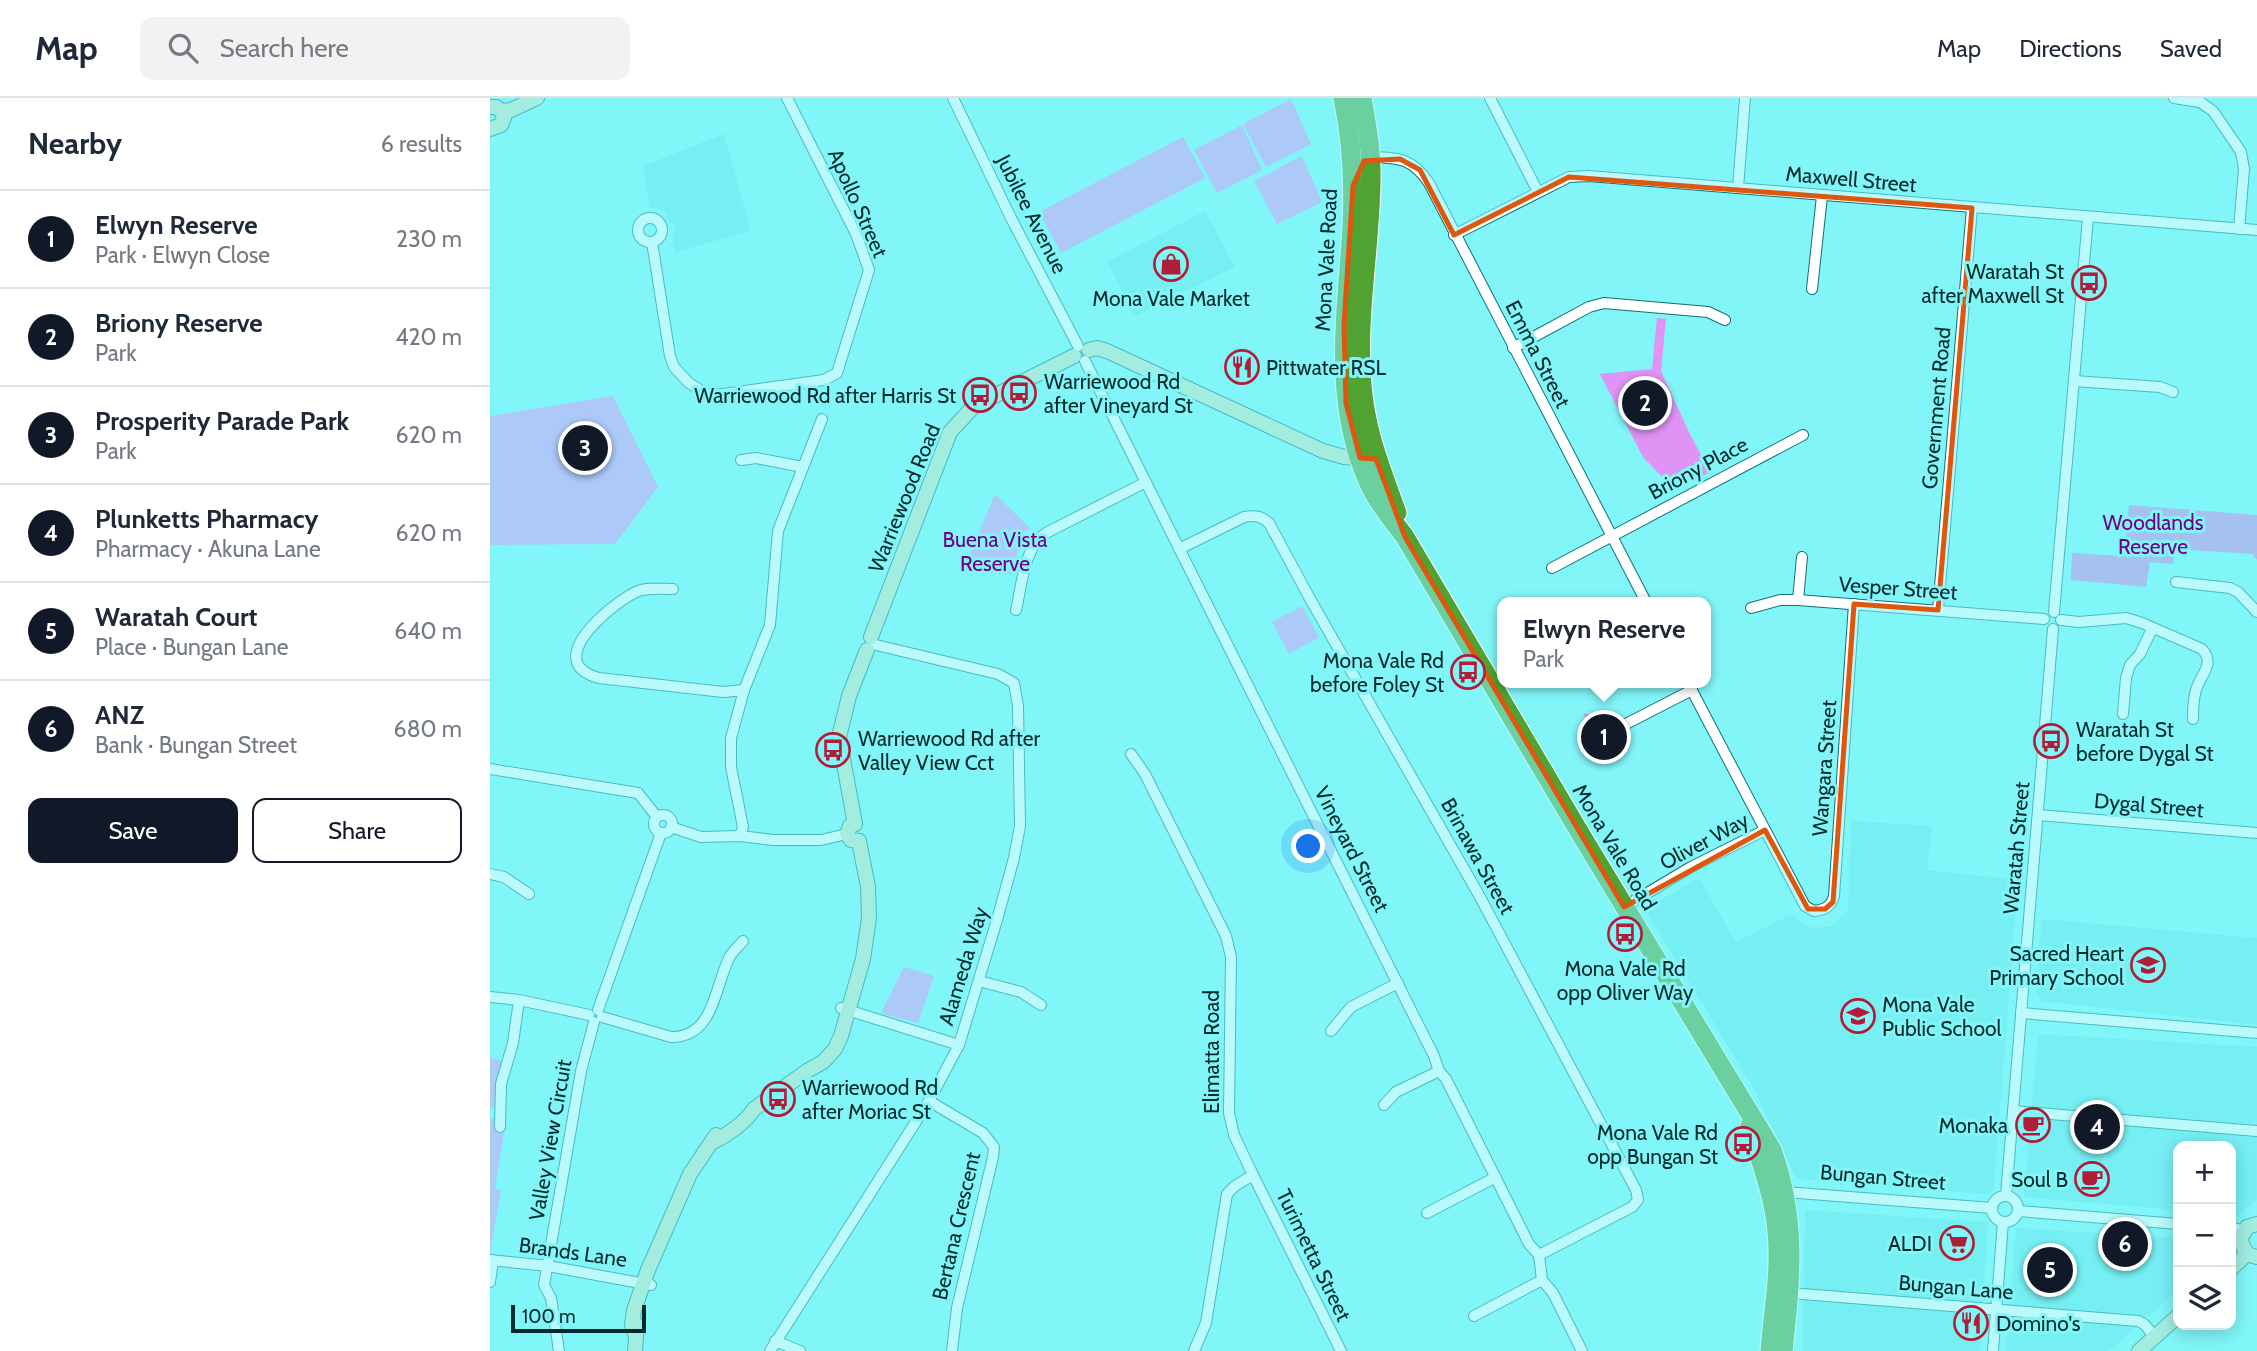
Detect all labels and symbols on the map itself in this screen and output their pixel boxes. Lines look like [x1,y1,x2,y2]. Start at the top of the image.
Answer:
street label: Apollo Street [823,145,893,261]
street label: Jubilee Avenue [991,150,1073,278]
street label: Maxwell Street [1784,161,1918,197]
street label: Mona Vale Road [1310,188,1342,332]
shop icon: Mona Vale Market [1152,245,1190,283]
place label: Waratah St after Maxwell St [1921,259,2064,308]
bus stop icon: Waratah St after Maxwell St [2070,264,2108,302]
place label: Mona Vale Market [1092,286,1250,311]
street label: Emma Street [1500,296,1576,412]
street label: Government Road [1916,326,1956,490]
restaurant icon: Pittwater RSL [1223,348,1261,386]
place label: Pittwater RSL [1266,355,1387,380]
place label: Warriewood Rd after Vineyard St [1044,369,1193,418]
bus stop icon: Warriewood Rd after Vineyard St [1000,374,1038,412]
bus stop icon: Warriewood Rd after Harris St [961,376,999,414]
pin: 2 [1622,377,1668,429]
place label: Warriewood Rd after Harris St [694,383,956,408]
street label: Warriewood Road [863,420,945,576]
pin: 3 [562,422,608,474]
street label: Briony Place [1644,431,1752,505]
park label: Woodlands Reserve [2103,510,2204,559]
park label: Buena Vista Reserve [943,527,1047,576]
street label: Vesper Street [1838,571,1958,605]
place label: Mona Vale Rd before Foley St [1310,648,1444,697]
bus stop icon: Mona Vale Rd before Foley St [1449,653,1487,691]
street label: Wangara Street [1807,699,1841,837]
pin: 1 [1581,711,1627,763]
place label: Waratah St before Dygal St [2076,717,2214,766]
bus stop icon: Waratah St before Dygal St [2032,722,2070,760]
place label: Warriewood Rd after Valley View Cct [858,726,1040,775]
bus stop icon: Warriewood Rd after Valley View Cct [814,731,852,769]
street label: Mona Vale Road [1568,779,1662,915]
street label: Waratah Street [1998,781,2034,915]
street label: Vineyard Street [1310,782,1394,916]
street label: Dygal Street [2093,788,2205,822]
street label: Brinawa Street [1436,794,1520,918]
street label: Oliver Way [1655,807,1753,875]
your location [1291,829,1325,863]
street label: Alameda Way [933,903,993,1028]
bus stop icon: Mona Vale Rd opp Oliver Way [1606,915,1644,953]
place label: Sacred Heart Primary School [1989,941,2124,990]
school or university icon: Sacred Heart Primary School [2129,946,2167,984]
place label: Mona Vale Rd opp Oliver Way [1557,956,1694,1005]
street label: Elimatta Road [1199,990,1224,1114]
place label: Mona Vale Public School [1882,992,2001,1041]
school or university icon: Mona Vale Public School [1839,997,1877,1035]
street label: Valley View Circuit [524,1057,576,1223]
place label: Warriewood Rd after Moriac St [802,1075,938,1124]
bus stop icon: Warriewood Rd after Moriac St [759,1080,797,1118]
pin: 4 [2074,1101,2120,1153]
cafe icon: Monaka [2014,1106,2052,1144]
place label: Monaka [1938,1113,2008,1138]
place label: Mona Vale Rd opp Bungan St [1587,1120,1718,1169]
bus stop icon: Mona Vale Rd opp Bungan St [1724,1125,1762,1163]
street label: Bertana Crescent [927,1150,985,1302]
street label: Bungan Street [1819,1159,1947,1195]
cafe icon: Soul B [2073,1160,2111,1198]
place label: Soul B [2011,1167,2068,1192]
street label: Turimetta Street [1271,1185,1357,1325]
pin: 6 [2102,1218,2148,1270]
supermarket icon: ALDI [1938,1224,1976,1262]
place label: ALDI [1888,1231,1932,1256]
street label: Brands Lane [517,1232,629,1272]
pin: 5 [2027,1244,2073,1296]
street label: Bungan Lane [1897,1270,2015,1304]
scale bar [511,1302,646,1334]
restaurant icon: Domino's [1952,1304,1990,1342]
place label: Domino's [1996,1311,2081,1336]

